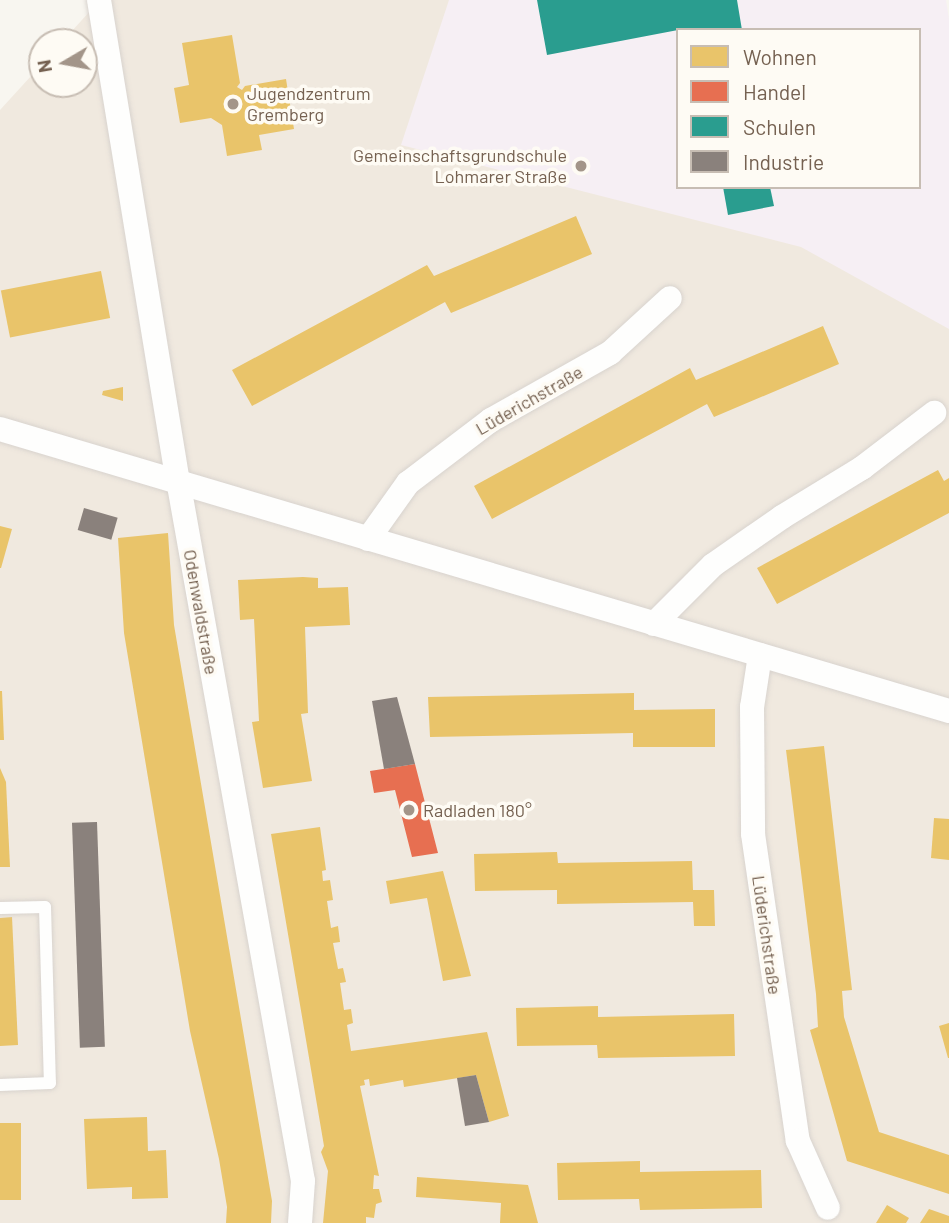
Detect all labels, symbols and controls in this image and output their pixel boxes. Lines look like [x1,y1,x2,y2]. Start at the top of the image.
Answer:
north arrow [28,28,98,98]
legend [676,28,921,189]
text: Wohnen [743,44,817,69]
text: N [31,58,56,75]
text: Handel [743,79,806,104]
place label: Jugendzentrum Gremberg [247,83,371,126]
marker: Jugendzentrum Gremberg [225,96,241,112]
text: Schulen [743,114,816,139]
place label: Gemeinschaftsgrundschule Lohmarer Straße [353,145,567,188]
text: Industrie [743,149,824,174]
marker: Gemeinschaftsgrundschule Lohmarer Straße [573,158,589,174]
street label: Lüderichstraße [472,361,586,439]
street label: Odenwaldstraße [179,548,223,676]
place label: Radladen 180° [423,799,532,821]
marker: Radladen 180° [401,802,417,818]
street label: Lüderichstraße [748,874,786,996]

